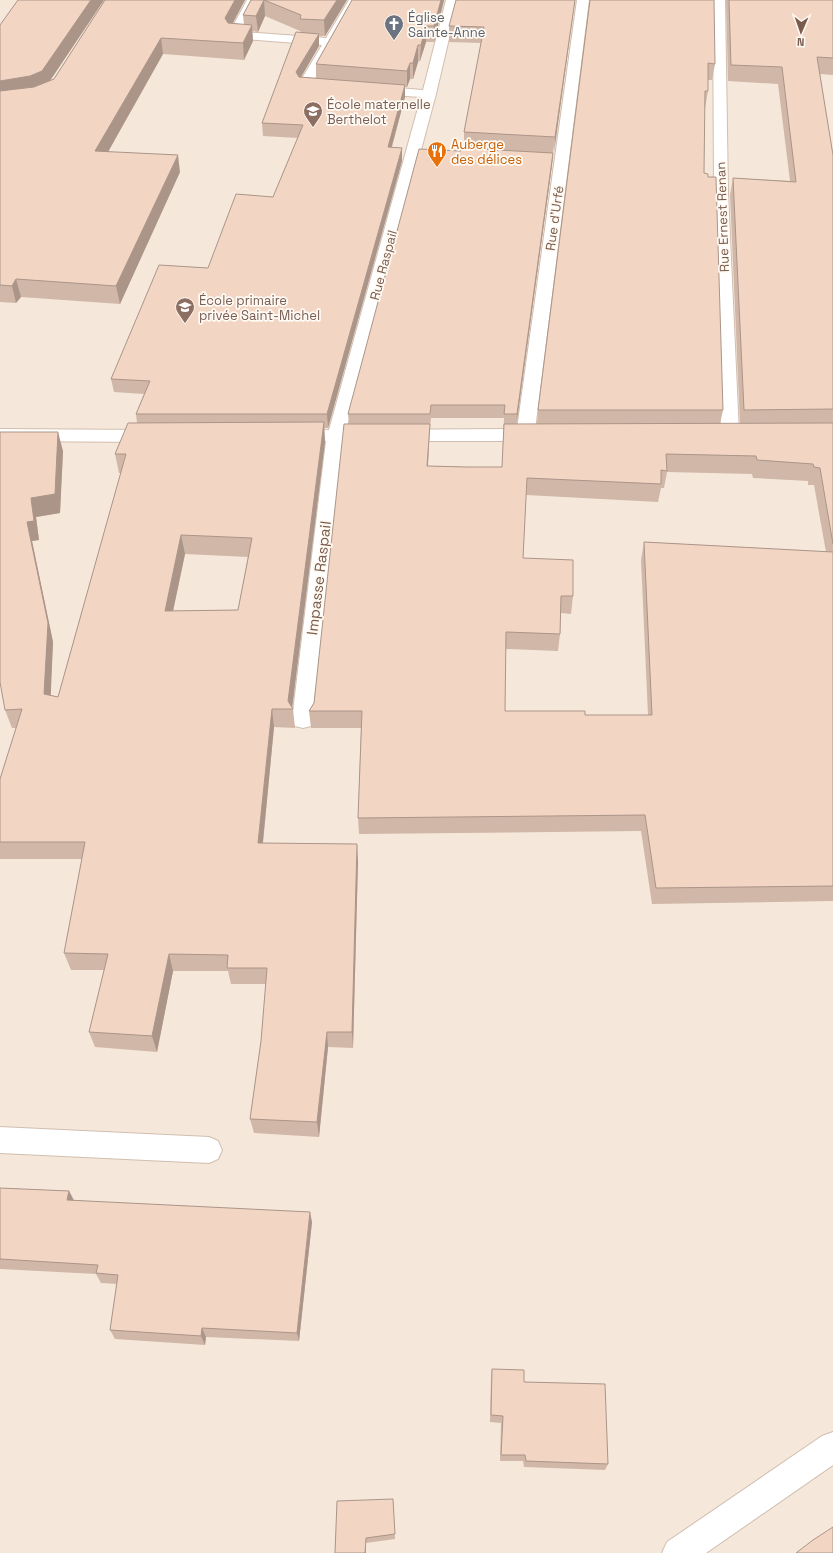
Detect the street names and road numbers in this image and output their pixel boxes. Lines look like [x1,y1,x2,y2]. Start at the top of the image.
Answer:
street label: Rue Ernest Renan [712,162,733,272]
street label: Rue d'Urfé [542,184,567,252]
street label: Rue Raspail [366,228,401,302]
street label: Impasse Raspail [302,520,335,636]

